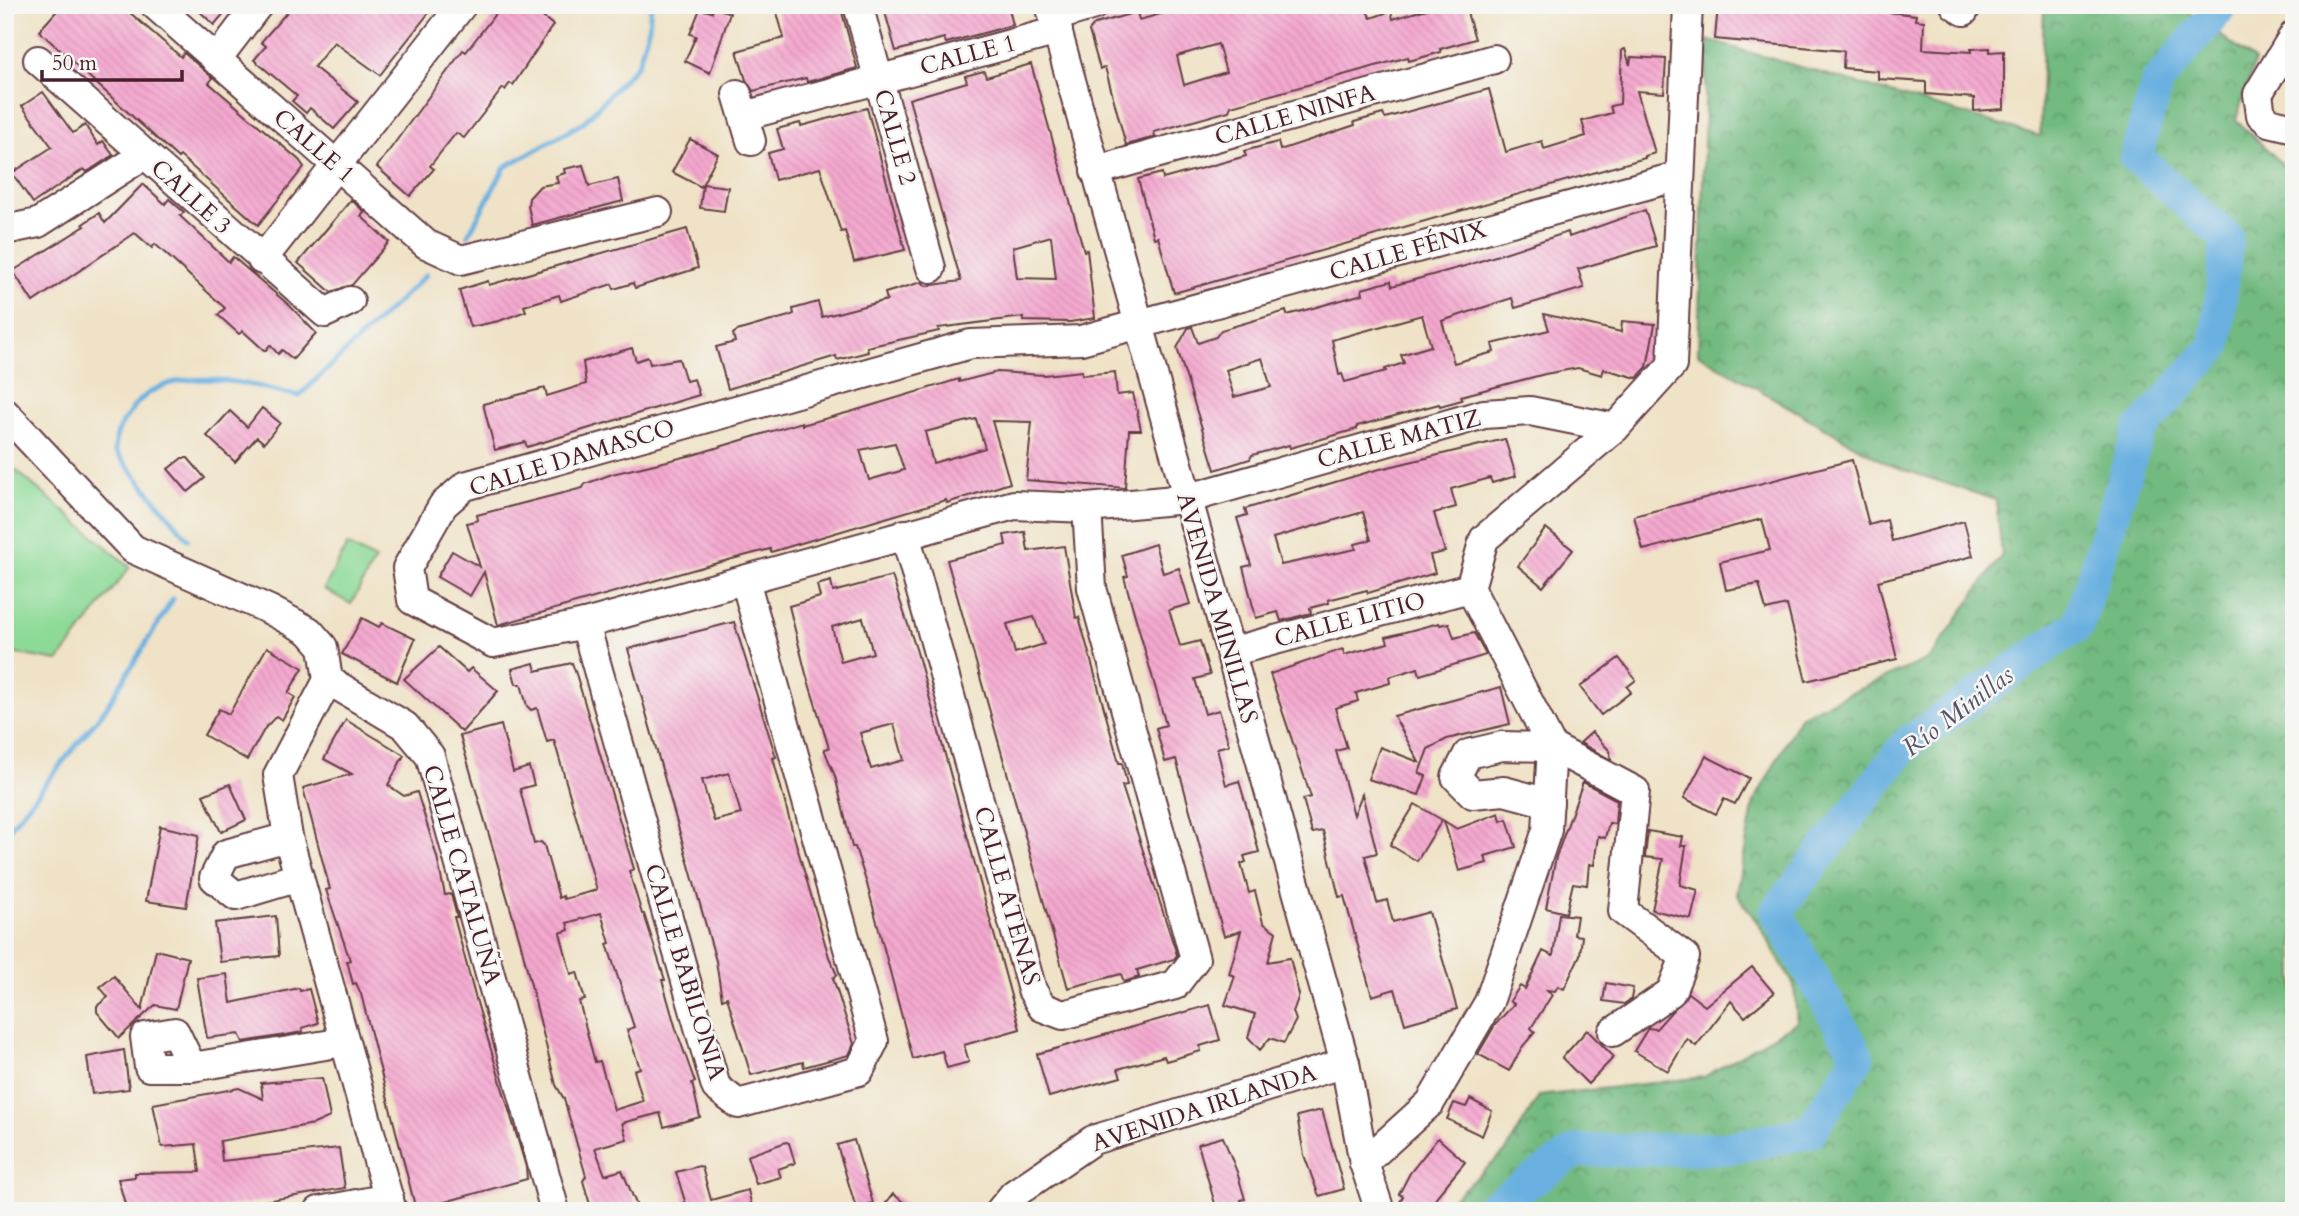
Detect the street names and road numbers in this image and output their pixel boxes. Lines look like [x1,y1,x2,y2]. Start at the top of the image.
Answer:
street label: CALLE 1 [916,26,1020,84]
street label: CALLE NINFA [1211,76,1380,154]
street label: CALLE 2 [866,85,924,189]
street label: CALLE 1 [266,101,362,191]
street label: CALLE 3 [144,152,238,242]
street label: CALLE FÉNIX [1326,213,1490,289]
street label: CALLE MATIZ [1313,401,1485,477]
street label: CALLE DAMASCO [465,411,679,505]
street label: AVENIDA MINILLAS [1168,489,1266,727]
street label: CALLE LITIO [1271,584,1429,656]
street label: CALLE CATALUÑA [415,761,509,990]
street label: CALLE ATENAS [966,803,1048,989]
street label: CALLE BABILONIA [636,860,734,1085]
street label: AVENIDA IRLANDA [1087,1056,1322,1160]

